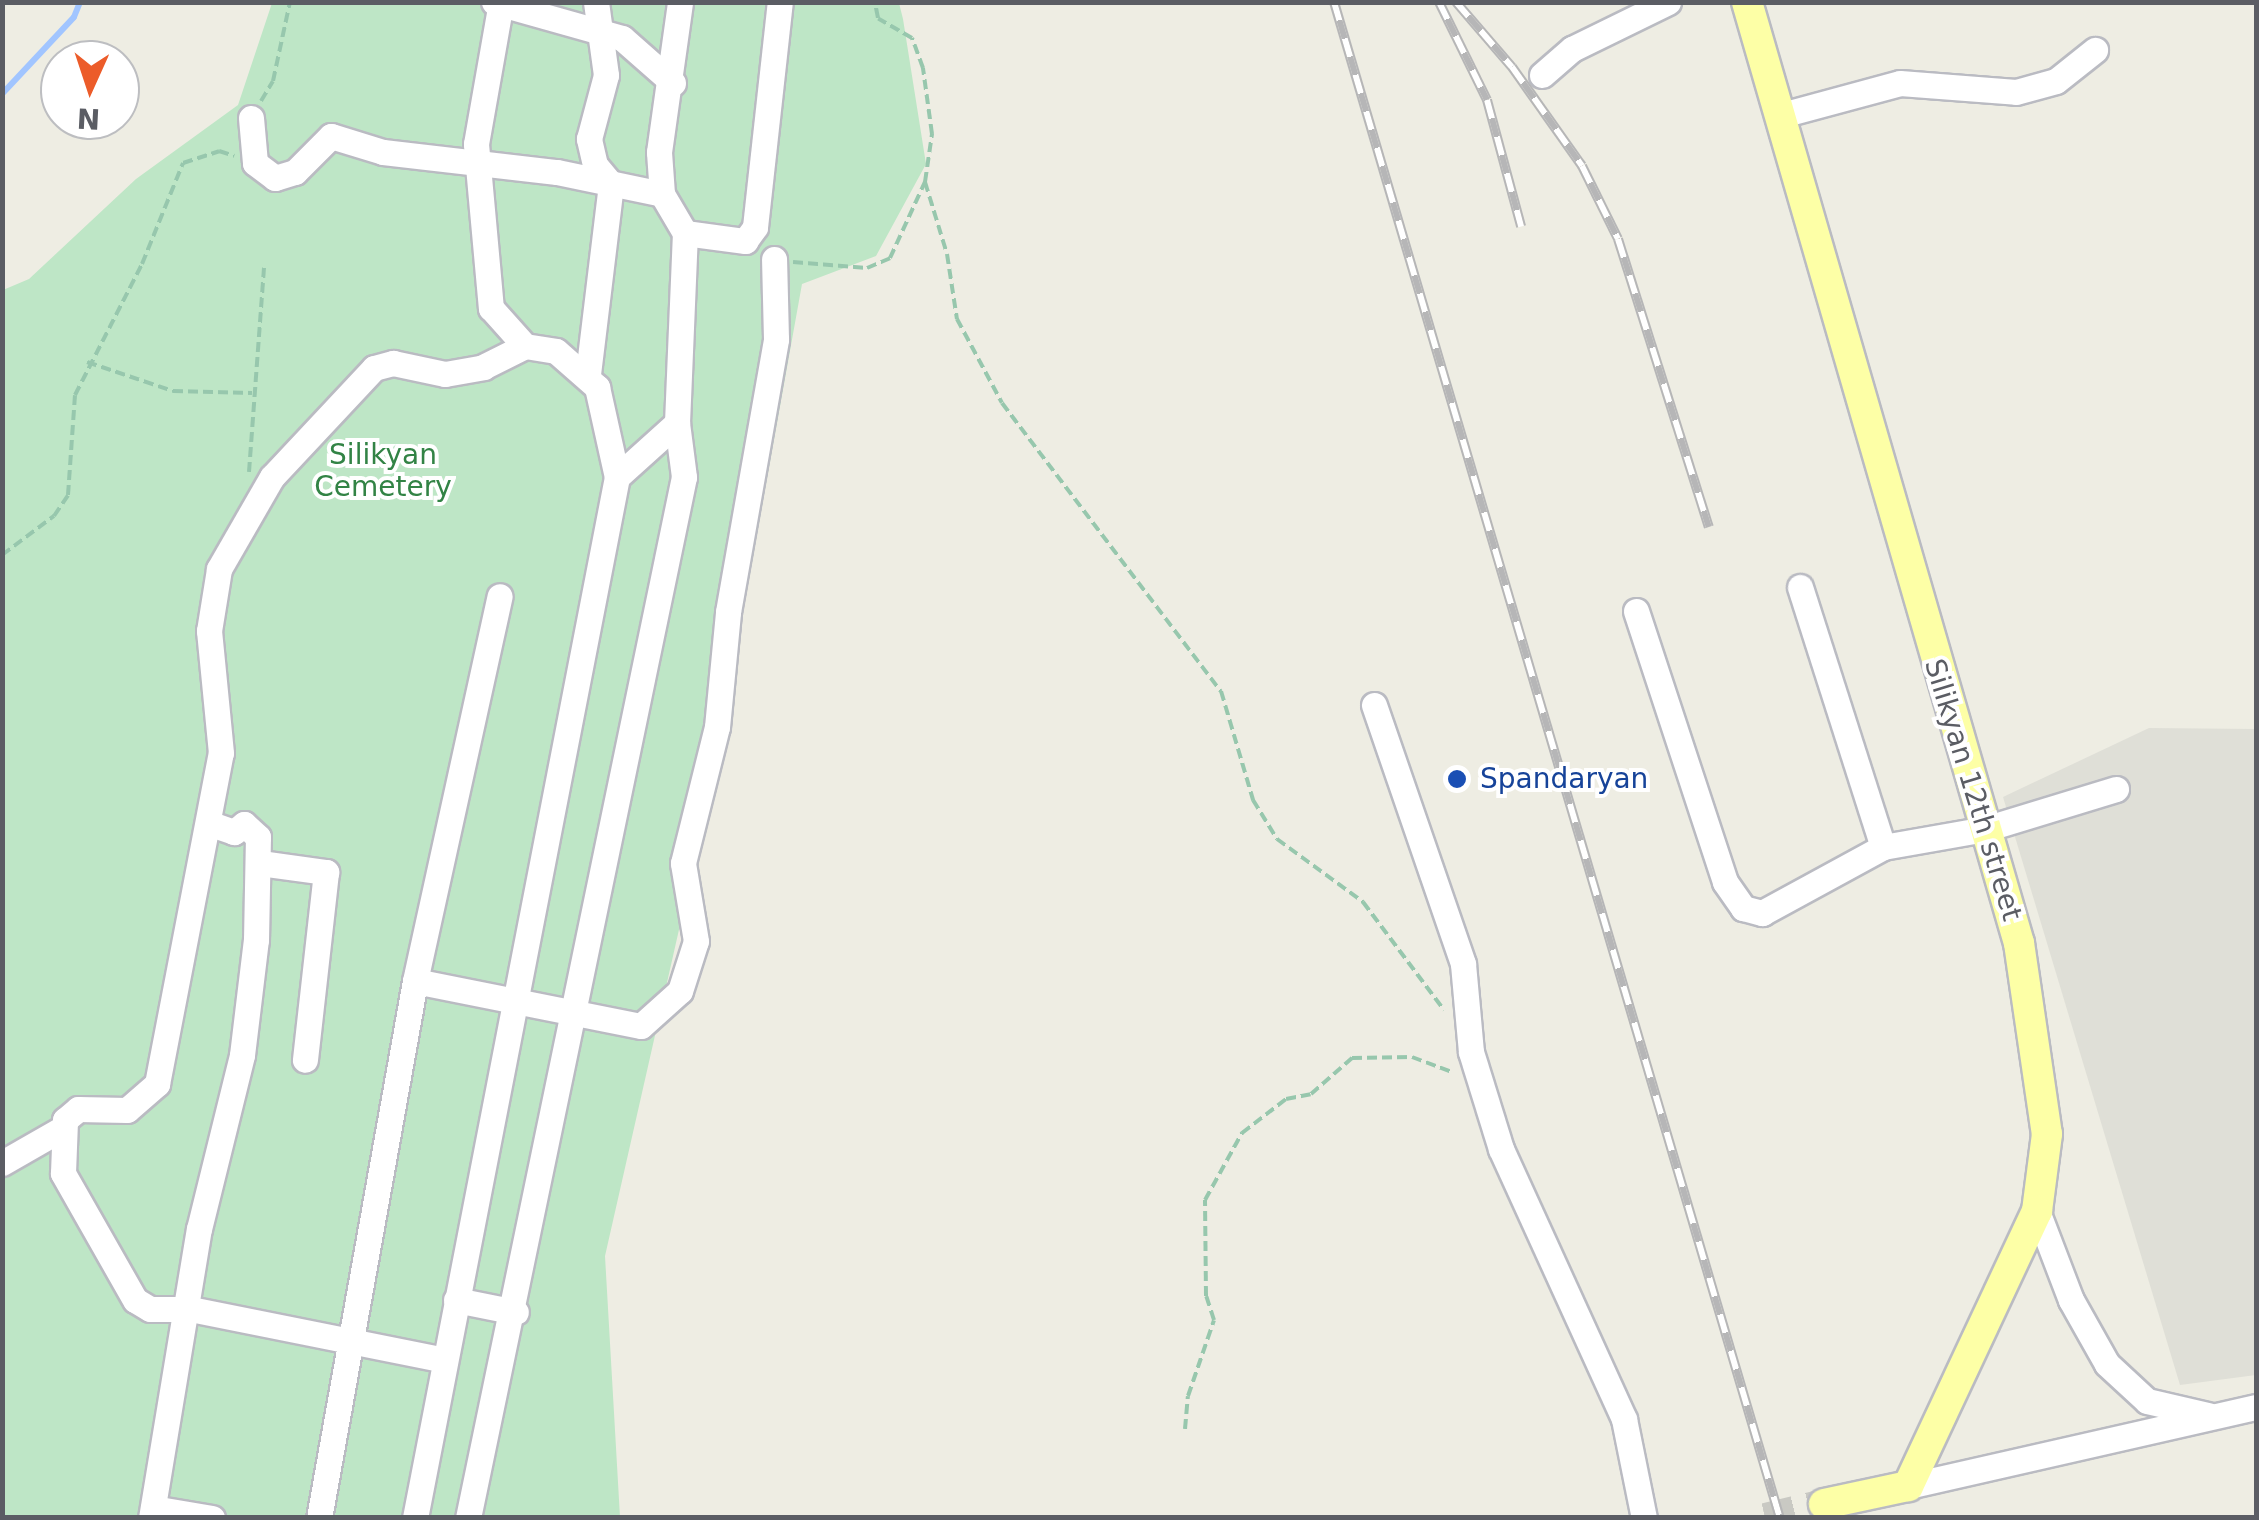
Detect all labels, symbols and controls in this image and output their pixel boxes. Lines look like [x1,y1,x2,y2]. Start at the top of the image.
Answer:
north arrow [40,40,140,140]
text: N [76,101,101,136]
park label: Silikyan Cemetery [314,438,452,504]
street label: Silikyan 12th street [1917,655,2029,925]
place label: Spandaryan [1480,762,1648,796]
marker: Spandaryan [1444,766,1470,792]

